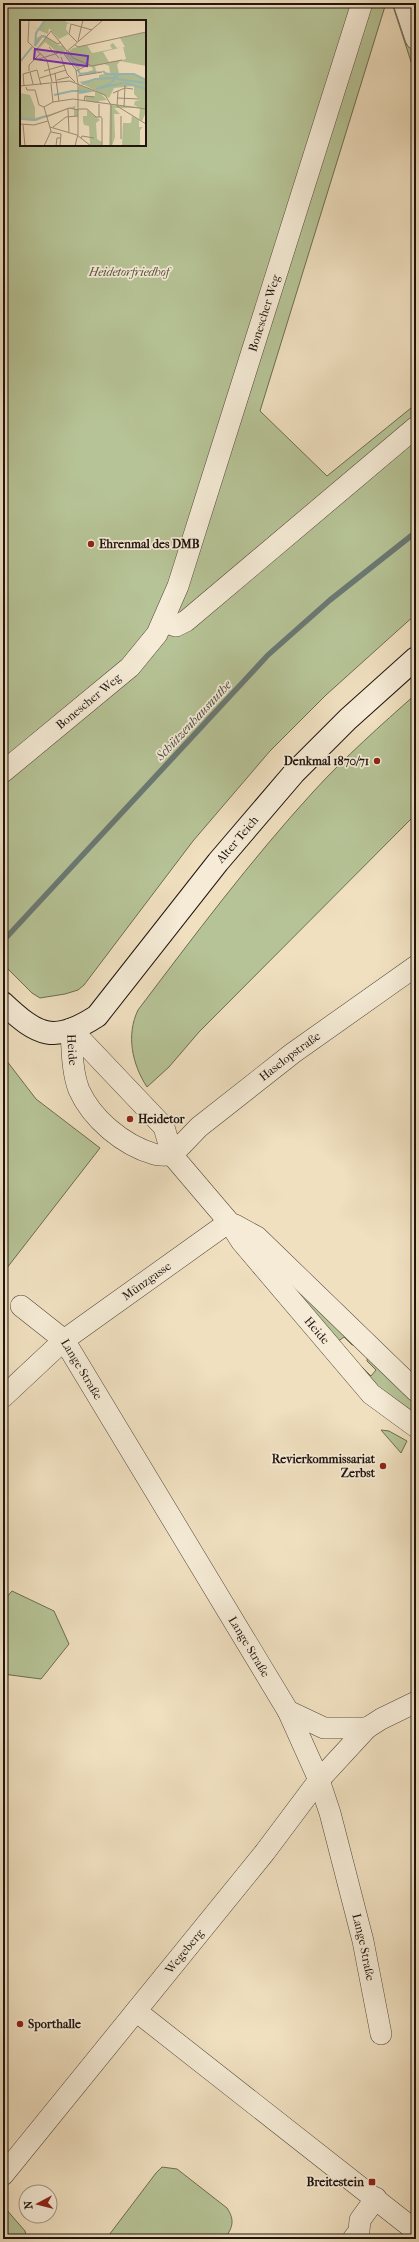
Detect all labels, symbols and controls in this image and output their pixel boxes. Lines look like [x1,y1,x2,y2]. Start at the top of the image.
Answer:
inset map [20,20,146,146]
park label: Heidetorfriedhof [88,265,172,279]
street label: Bonescher Weg [245,272,283,353]
place label: Ehrenmal des DMB [99,537,200,551]
marker: Ehrenmal des DMB [86,539,96,549]
street label: Bonescher Weg [53,670,124,732]
water label: Schützenhausnuthe [152,677,235,764]
place label: Denkmal 1870/71 [284,754,369,768]
marker: Denkmal 1870/71 [372,756,382,766]
street label: Alter Teich [213,813,261,867]
street label: Haselopstraße [256,1029,323,1084]
street label: Heide [64,1034,80,1066]
place label: Heidetor [138,1112,186,1126]
marker: Heidetor [125,1114,135,1124]
street label: Münzgasse [119,1259,174,1303]
street label: Heide [302,1314,332,1347]
street label: Lange Straße [58,1336,105,1402]
place label: Revierkommissariat Zerbst [272,1452,376,1480]
marker: Revierkommissariat Zerbst [378,1461,388,1471]
street label: Lange Straße [225,1614,273,1680]
street label: Lange Straße [349,1912,378,1982]
street label: Wegeberg [162,1926,207,1977]
place label: Sporthalle [28,2017,81,2032]
marker: Sporthalle [15,2019,25,2029]
place label: Breitestein [306,2175,365,2189]
marker: Breitestein [367,2177,377,2187]
north arrow [18,2184,58,2224]
text: N [22,2200,36,2210]

